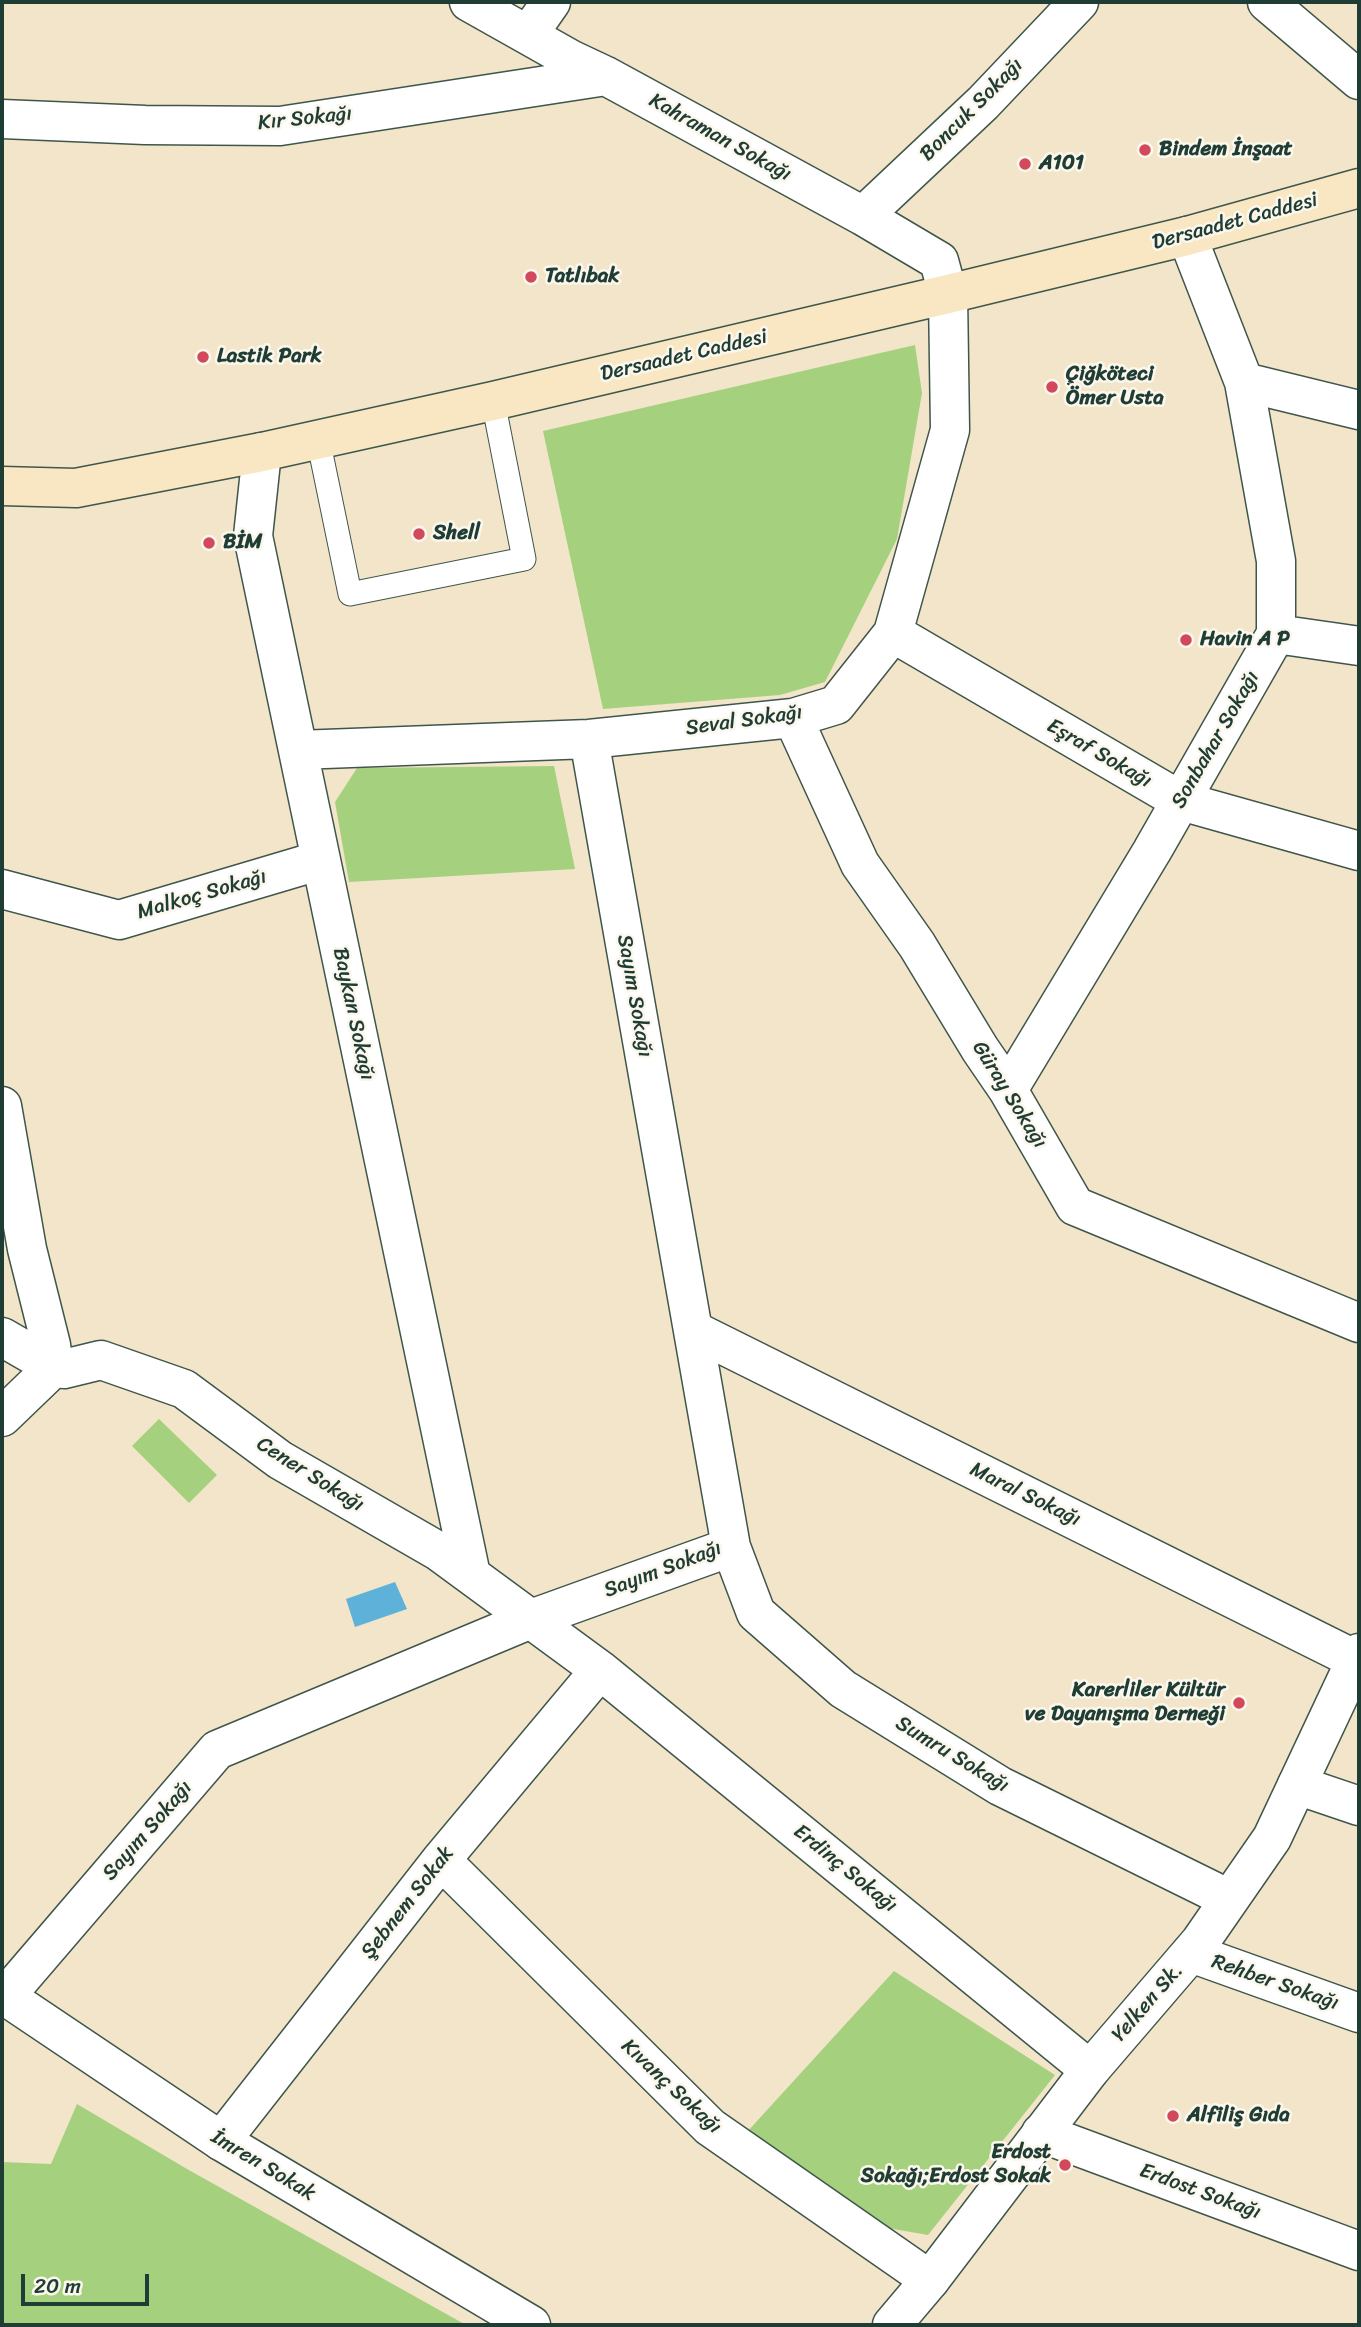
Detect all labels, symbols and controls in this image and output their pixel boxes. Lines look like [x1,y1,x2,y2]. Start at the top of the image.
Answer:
street label: Boncuk Sokağı [915,53,1029,167]
street label: Kahraman Sokağı [644,88,796,188]
street label: Kır Sokağı [257,102,353,136]
place label: Bindem İnşaat [1159,137,1292,163]
marker: Bindem İnşaat [1137,142,1153,158]
place label: A101 [1039,151,1084,177]
marker: A101 [1017,156,1033,172]
street label: Dersaadet Caddesi [1150,188,1320,256]
place label: Tatlıbak [545,264,620,290]
marker: Tatlıbak [523,269,539,285]
street label: Dersaadet Caddesi [598,325,770,387]
place label: Lastik Park [217,344,322,370]
marker: Lastik Park [195,349,211,365]
place label: Çiğköteci Ömer Usta [1066,362,1164,412]
marker: Çiğköteci Ömer Usta [1044,379,1060,395]
place label: Shell [433,521,480,547]
marker: Shell [411,526,427,542]
place label: BİM [223,530,263,556]
marker: BİM [201,535,217,551]
place label: Havin A P [1200,627,1290,653]
marker: Havin A P [1178,632,1194,648]
street label: Sonbahar Sokağı [1166,667,1266,813]
street label: Seval Sokağı [684,700,804,742]
street label: Eşraf Sokağı [1042,714,1156,794]
street label: Malkoç Sokağı [134,865,270,925]
street label: Sayım Sokağı [611,933,657,1059]
street label: Baykan Sokağı [327,945,379,1083]
street label: Güray Sokağı [966,1037,1052,1153]
street label: Cener Sokağı [252,1432,368,1518]
street label: Maral Sokağı [965,1457,1085,1533]
street label: Sayım Sokağı [601,1536,725,1604]
place label: Karerliler Kültür ve Dayanışma Derneği [1025,1678,1225,1728]
marker: Karerliler Kültür ve Dayanışma Derneği [1231,1695,1247,1711]
street label: Sumru Sokağı [891,1711,1013,1799]
street label: Sayım Sokağı [98,1776,198,1886]
street label: Erdinç Sokağı [788,1819,902,1919]
street label: Şebnem Sokak [356,1842,460,1964]
street label: Rehber Sokağı [1208,1950,1342,2016]
street label: Yelken Sk. [1107,1959,1189,2047]
street label: Kıvanç Sokağı [616,2034,726,2140]
place label: Alfiliş Gıda [1187,2103,1290,2129]
marker: Alfiliş Gıda [1165,2108,1181,2124]
street label: İmren Sokak [206,2125,320,2207]
place label: Erdost Sokağı;Erdost Sokak [861,2140,1051,2190]
marker: Erdost Sokağı;Erdost Sokak [1057,2157,1073,2173]
street label: Erdost Sokağı [1136,2158,1264,2226]
scale bar [24,2260,152,2304]
text: 20 m [34,2267,81,2305]

